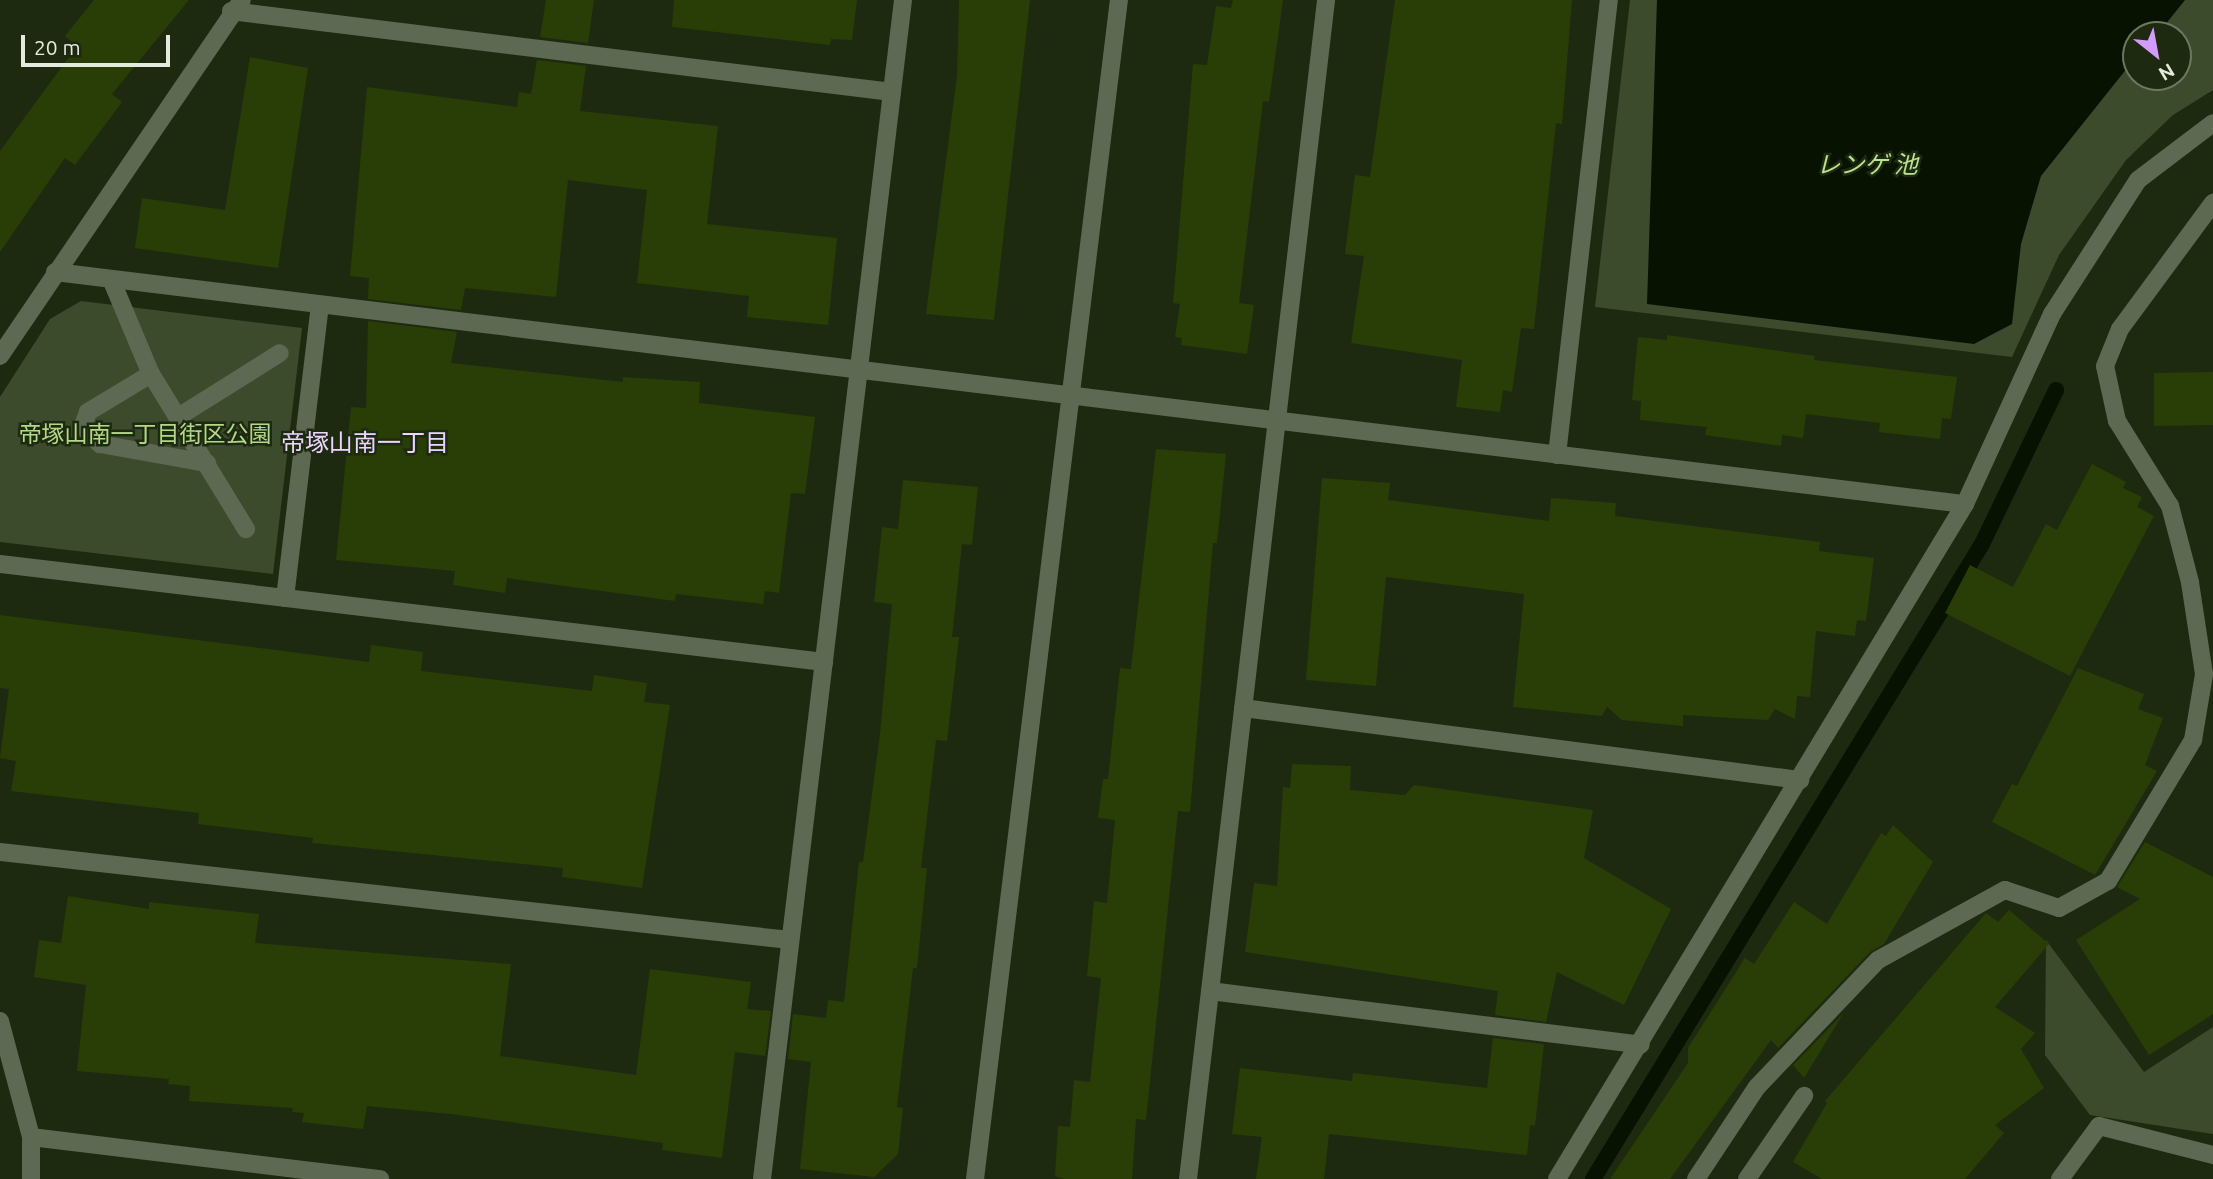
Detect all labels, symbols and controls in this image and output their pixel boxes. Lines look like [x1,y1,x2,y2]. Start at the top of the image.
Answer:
scale bar [24,21,173,65]
north arrow [2122,21,2192,91]
text: 20 m [34,35,81,59]
text: N [2155,59,2179,85]
water label: レンゲ 池 [1816,151,1918,179]
park label: 帝塚山南一丁目街区公園 [19,420,271,448]
district label: 帝塚山南一丁目 [281,429,449,457]

